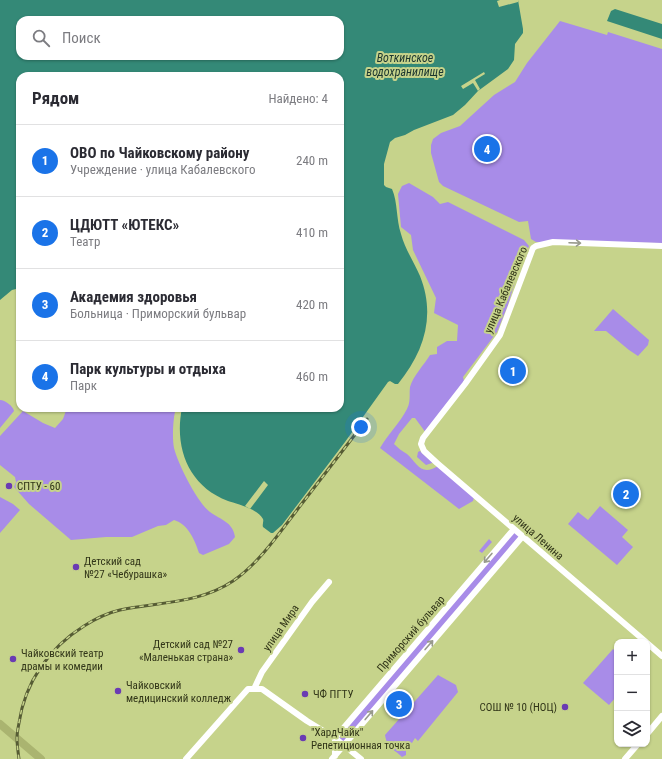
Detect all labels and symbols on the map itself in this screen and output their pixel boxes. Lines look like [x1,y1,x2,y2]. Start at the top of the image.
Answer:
water label: Воткинское водохранилище [366,51,444,79]
pin: 4 [474,134,500,164]
one-way arrow [568,240,581,247]
street label: улица Кабалевского [482,244,530,335]
pin: 1 [500,356,526,386]
your location [351,417,371,437]
pin: 2 [613,479,639,509]
place label: СПТУ - 60 [17,480,60,493]
marker: СПТУ - 60 [4,481,14,491]
street label: улица Ленина [510,511,566,563]
one-way arrow [484,553,493,564]
place label: Детский сад №27 «Чебурашка» [84,555,167,581]
marker: Детский сад №27 «Чебурашка» [71,562,81,572]
street label: Приморский бульвар [374,593,448,675]
street label: улица Мира [260,602,302,654]
place label: Детский сад №27 «Маленькая страна» [139,638,233,664]
one-way arrow [424,640,433,651]
marker: Детский сад №27 «Маленькая страна» [236,645,246,655]
place label: Чайковский театр драмы и комедии [21,647,104,673]
marker: Чайковский театр драмы и комедии [8,654,18,664]
place label: Чайковский медицинский колледж [126,679,232,705]
marker: Чайковский медицинский колледж [113,686,123,696]
place label: ЧФ ПГТУ [313,688,354,701]
marker: ЧФ ПГТУ [300,689,310,699]
pin: 3 [386,689,412,719]
place label: СОШ № 10 (НОЦ) [480,701,557,714]
marker: СОШ № 10 (НОЦ) [560,702,570,712]
one-way arrow [364,710,373,720]
place label: "ХардЧайк" Репетиционная точка [311,726,410,752]
marker: "ХардЧайк" Репетиционная точка [298,733,308,743]

